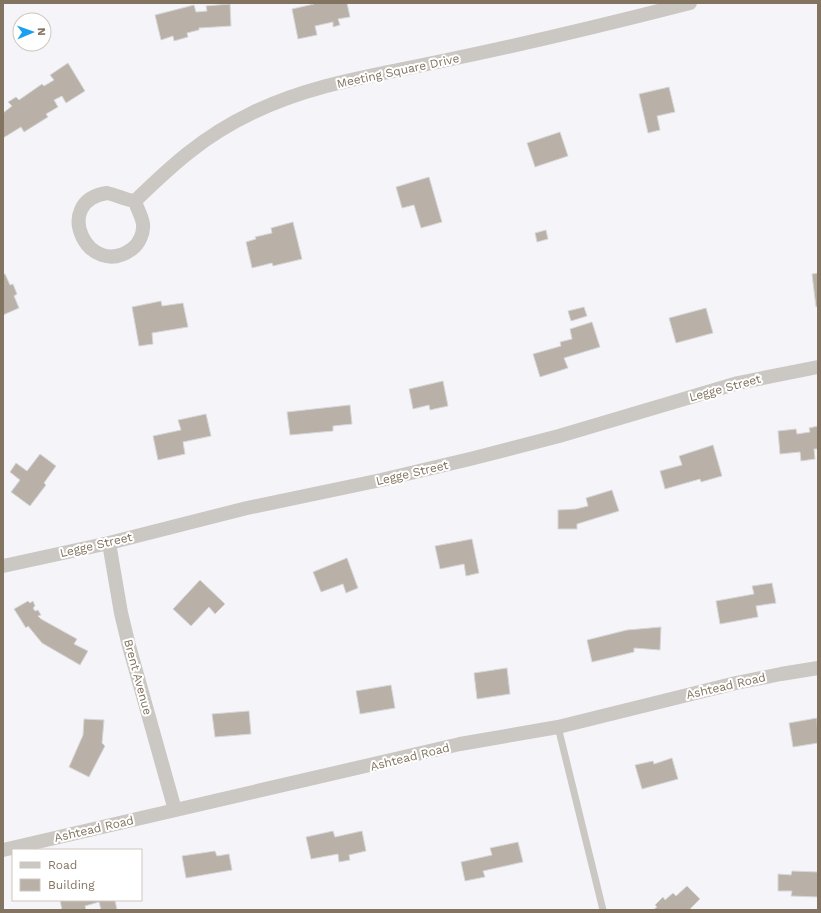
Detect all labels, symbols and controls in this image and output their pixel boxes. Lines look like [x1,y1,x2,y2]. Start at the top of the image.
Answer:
north arrow [12,12,52,52]
text: N [35,27,48,36]
street label: Meeting Square Drive [335,51,461,91]
street label: Legge Street [688,372,762,404]
street label: Legge Street [374,458,450,488]
street label: Legge Street [58,530,134,560]
street label: Brent Avenue [121,638,155,716]
street label: Ashtead Road [685,670,767,702]
street label: Ashtead Road [369,740,451,774]
street label: Ashtead Road [53,813,135,845]
legend [12,849,142,901]
text: Road [48,858,77,872]
text: Building [48,878,95,892]

